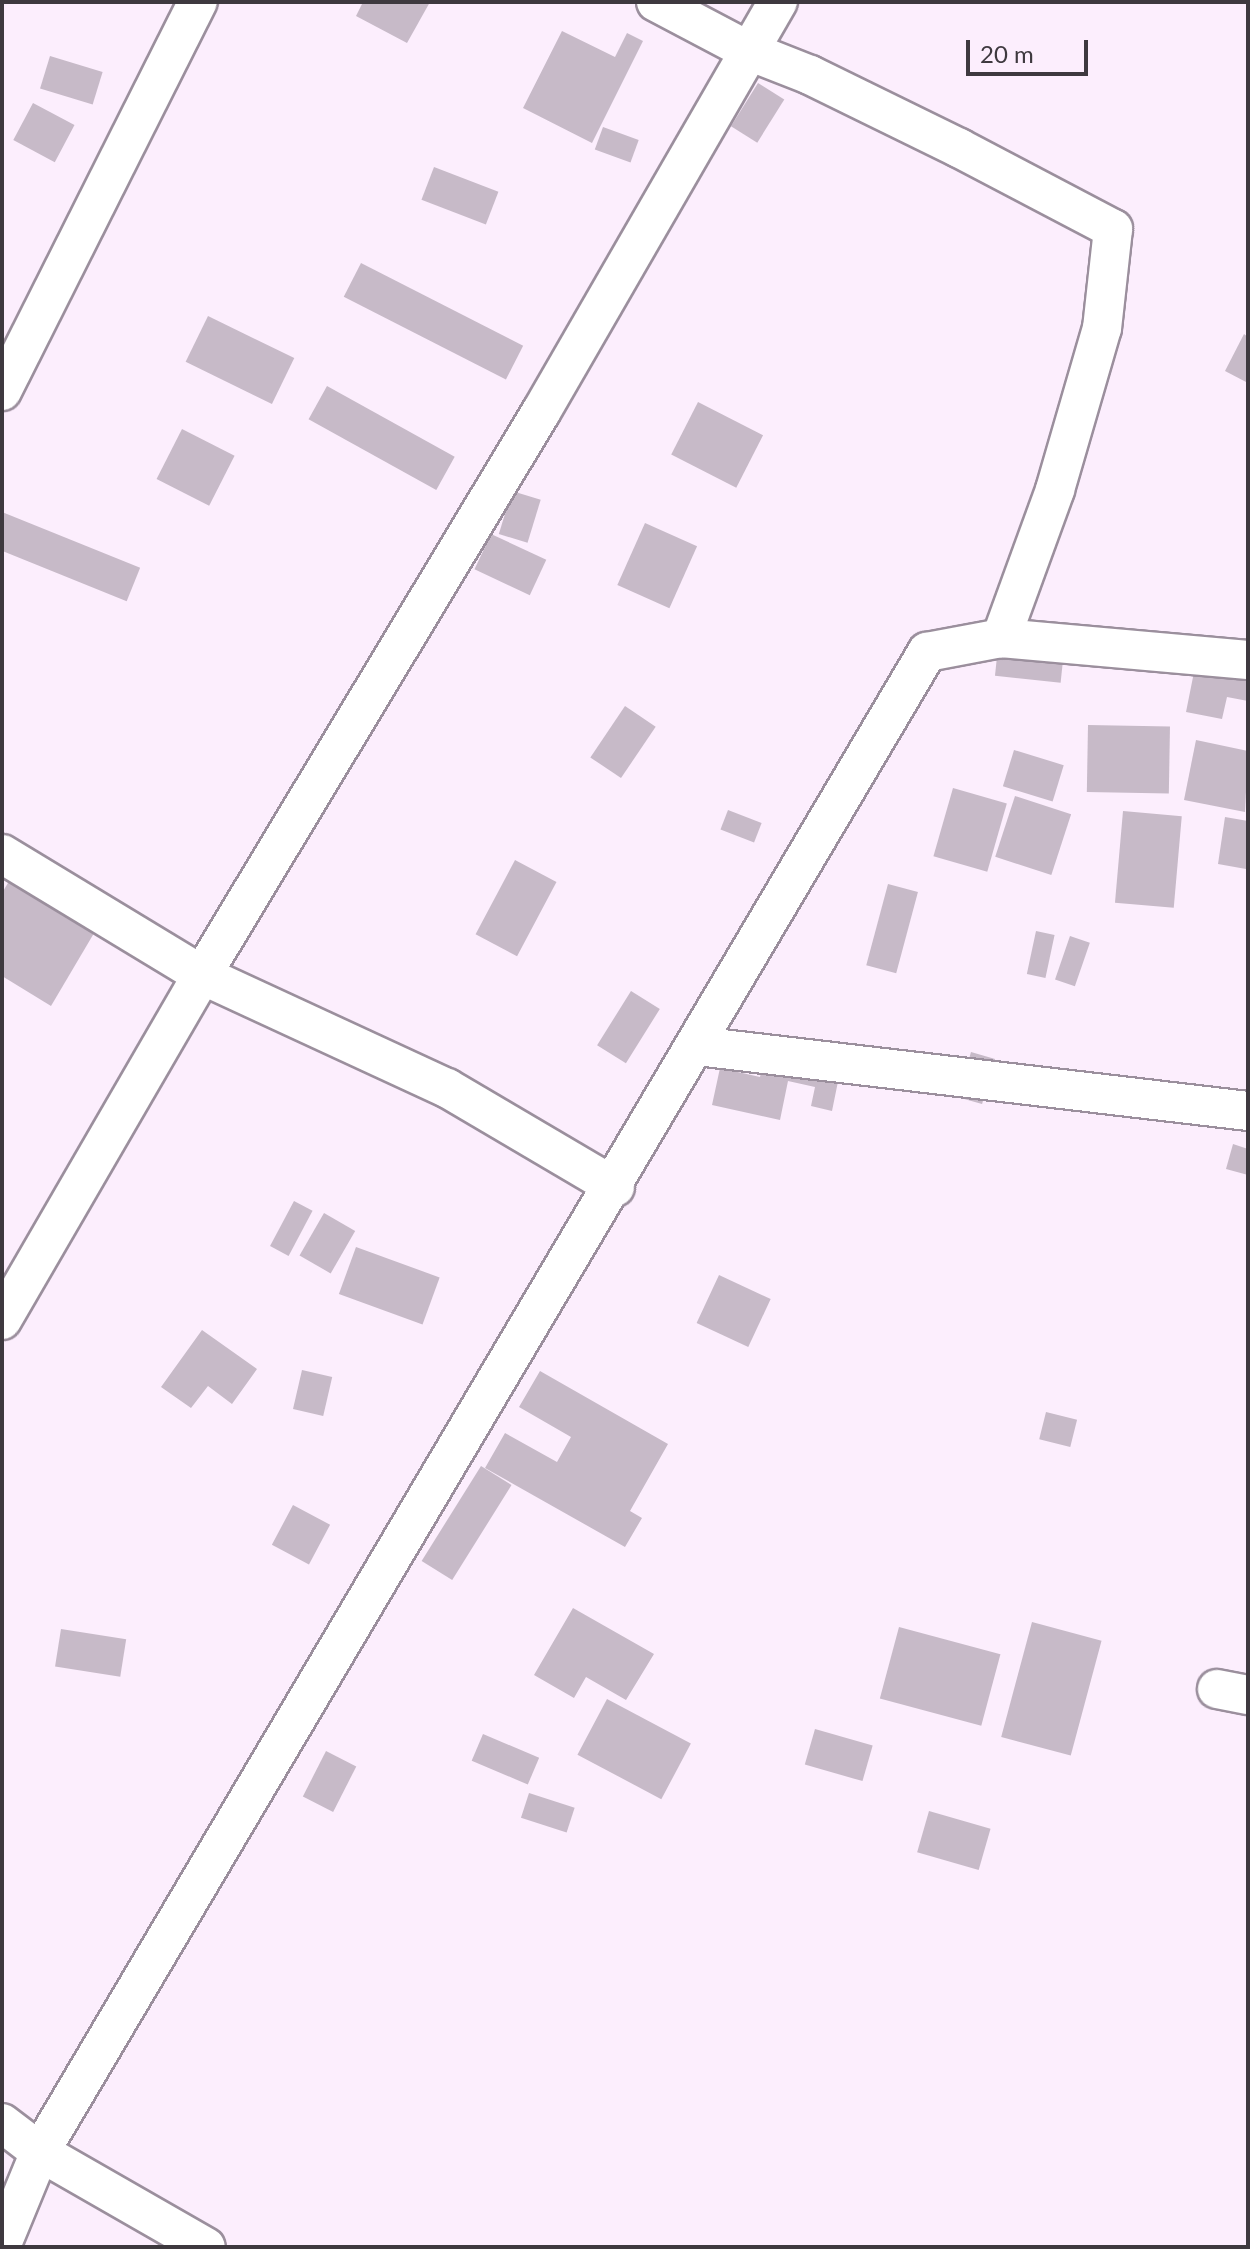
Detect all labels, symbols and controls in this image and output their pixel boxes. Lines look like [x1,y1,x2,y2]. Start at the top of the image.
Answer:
scale bar [970,24,1092,74]
text: 20 m [980,39,1034,68]

